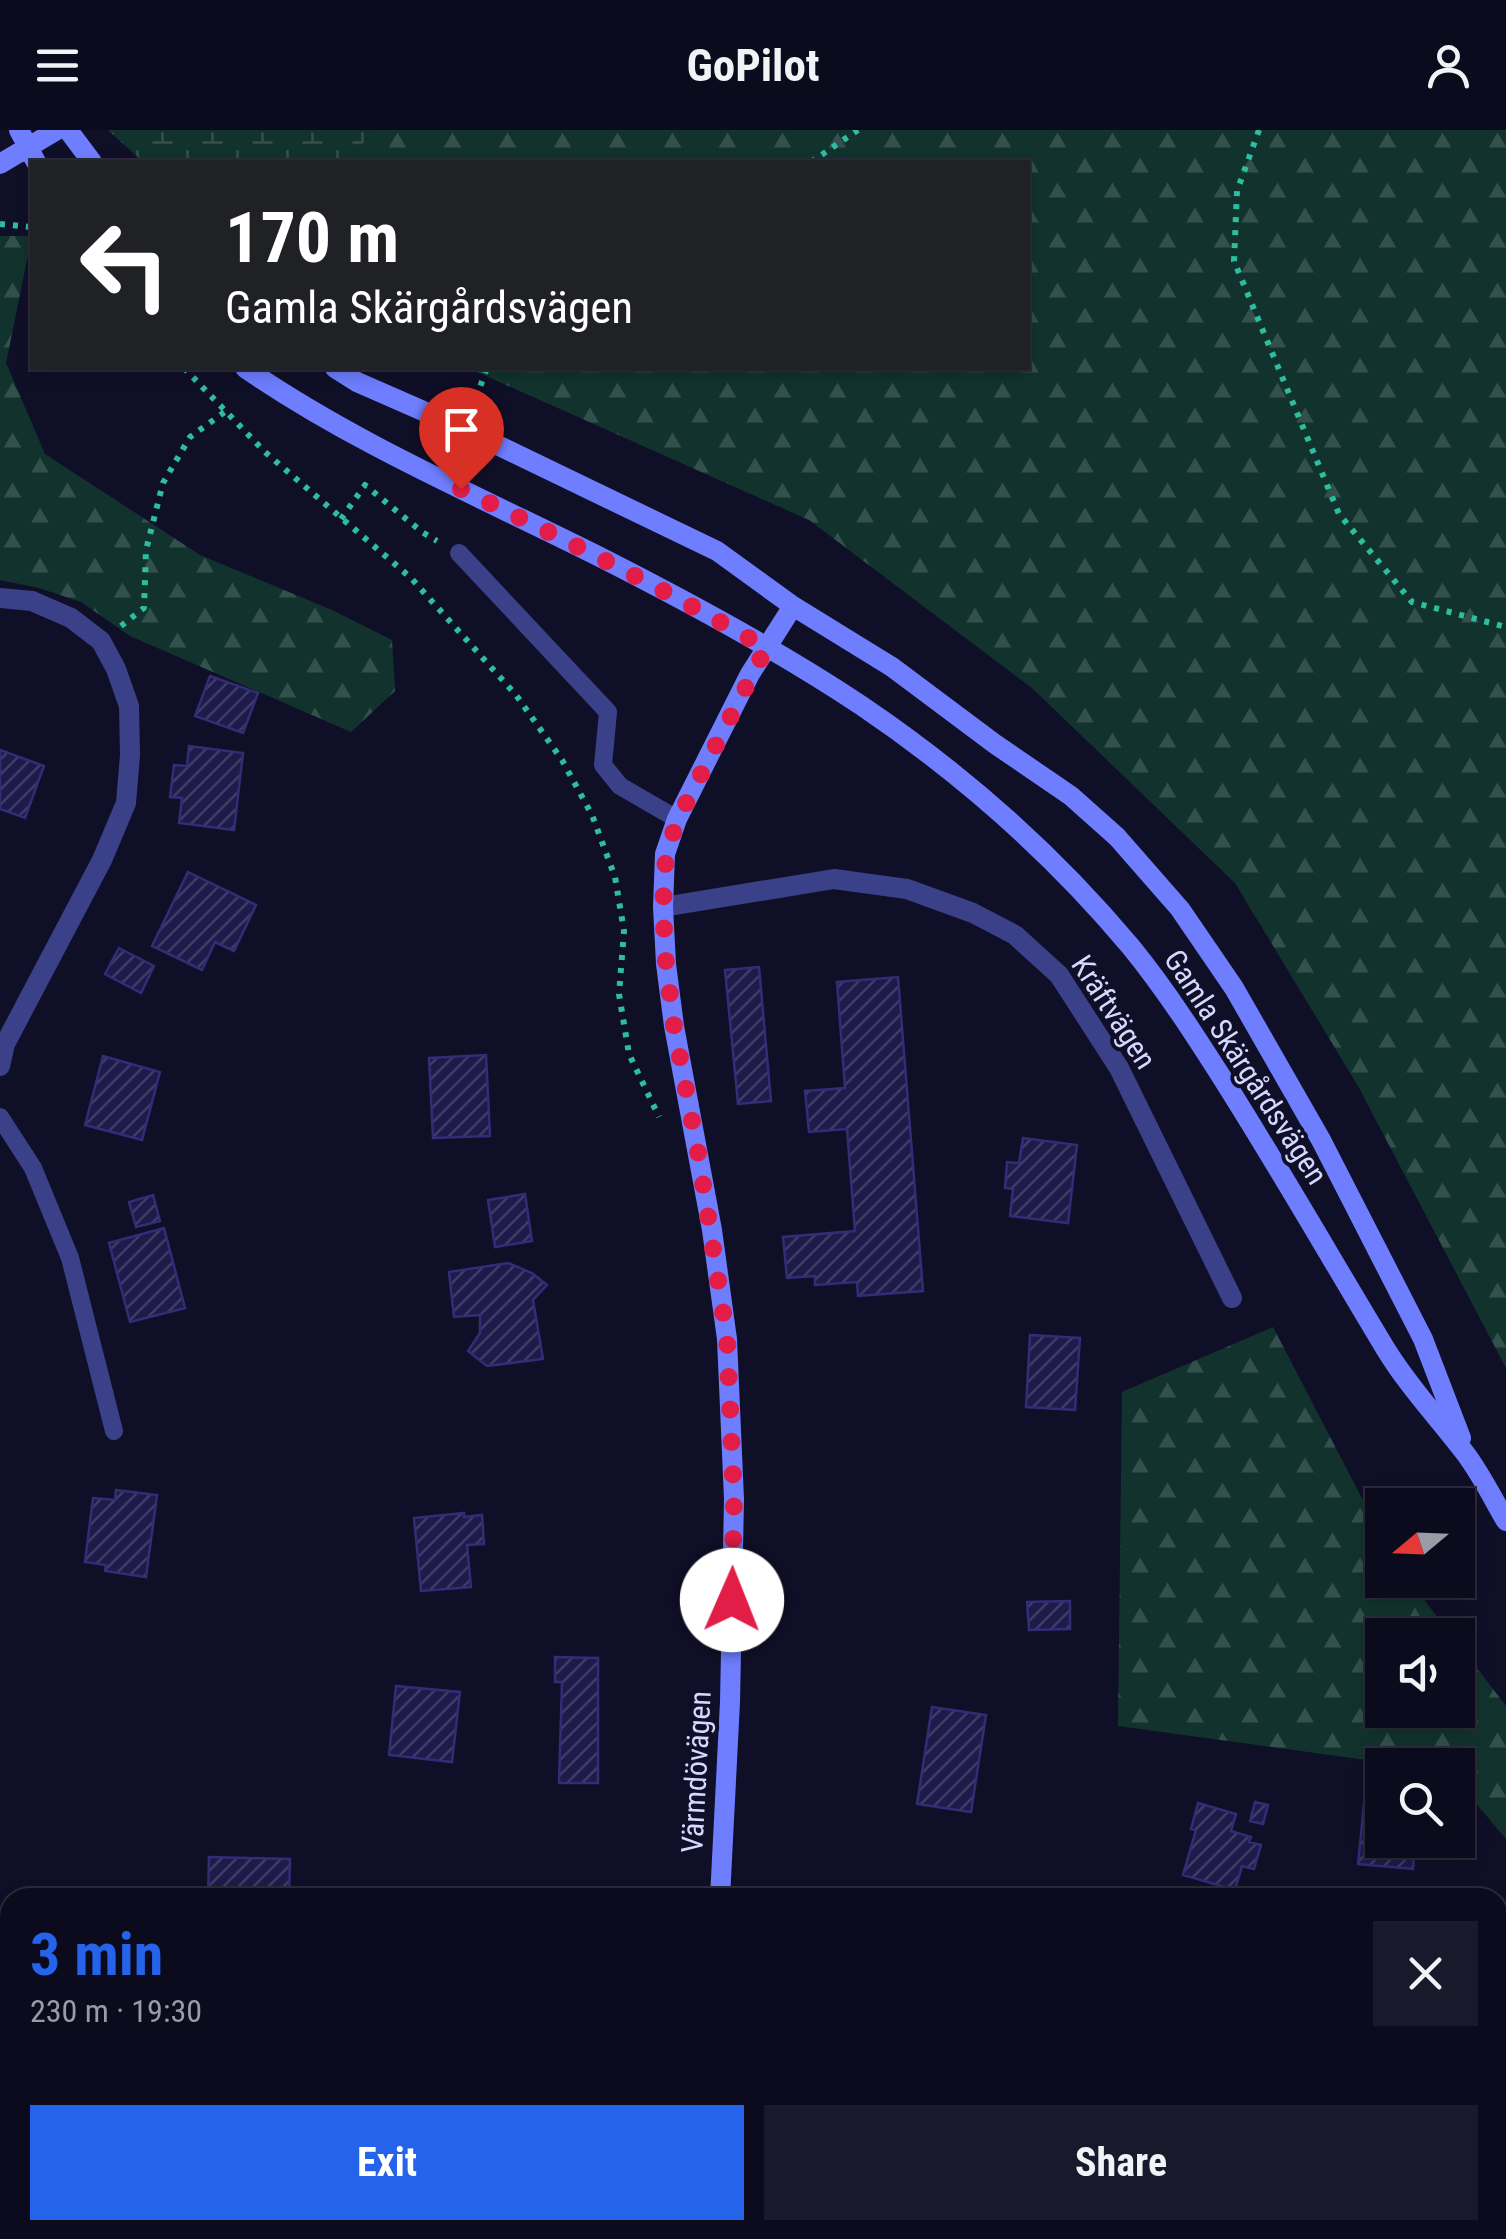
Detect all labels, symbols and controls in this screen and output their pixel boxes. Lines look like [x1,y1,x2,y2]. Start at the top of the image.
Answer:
icon: menu [30,38,85,93]
icon: person [1421,38,1476,93]
text: GoPilot [686,39,820,92]
text: 170 m [225,197,399,279]
icon: left [60,200,190,330]
text: Gamla Skärgårdsvägen [225,281,633,334]
pin [419,387,504,490]
icon: arrive [434,402,489,457]
street label: Gamla Skärgårdsvägen [1157,943,1335,1191]
street label: Kräftvägen [1064,949,1164,1075]
north arrow [1365,1488,1475,1598]
map controls [1365,1488,1475,1858]
position arrow [680,1548,784,1652]
button: sound [1365,1618,1475,1728]
street label: Värmdövägen [674,1690,718,1854]
button: search [1365,1748,1475,1858]
text: 3 min [30,1919,163,1990]
button: close [1373,1921,1478,2026]
text: 230 m · 19:30 [30,1992,202,2030]
button: Exit [30,2105,744,2220]
button: Share [764,2105,1478,2220]

